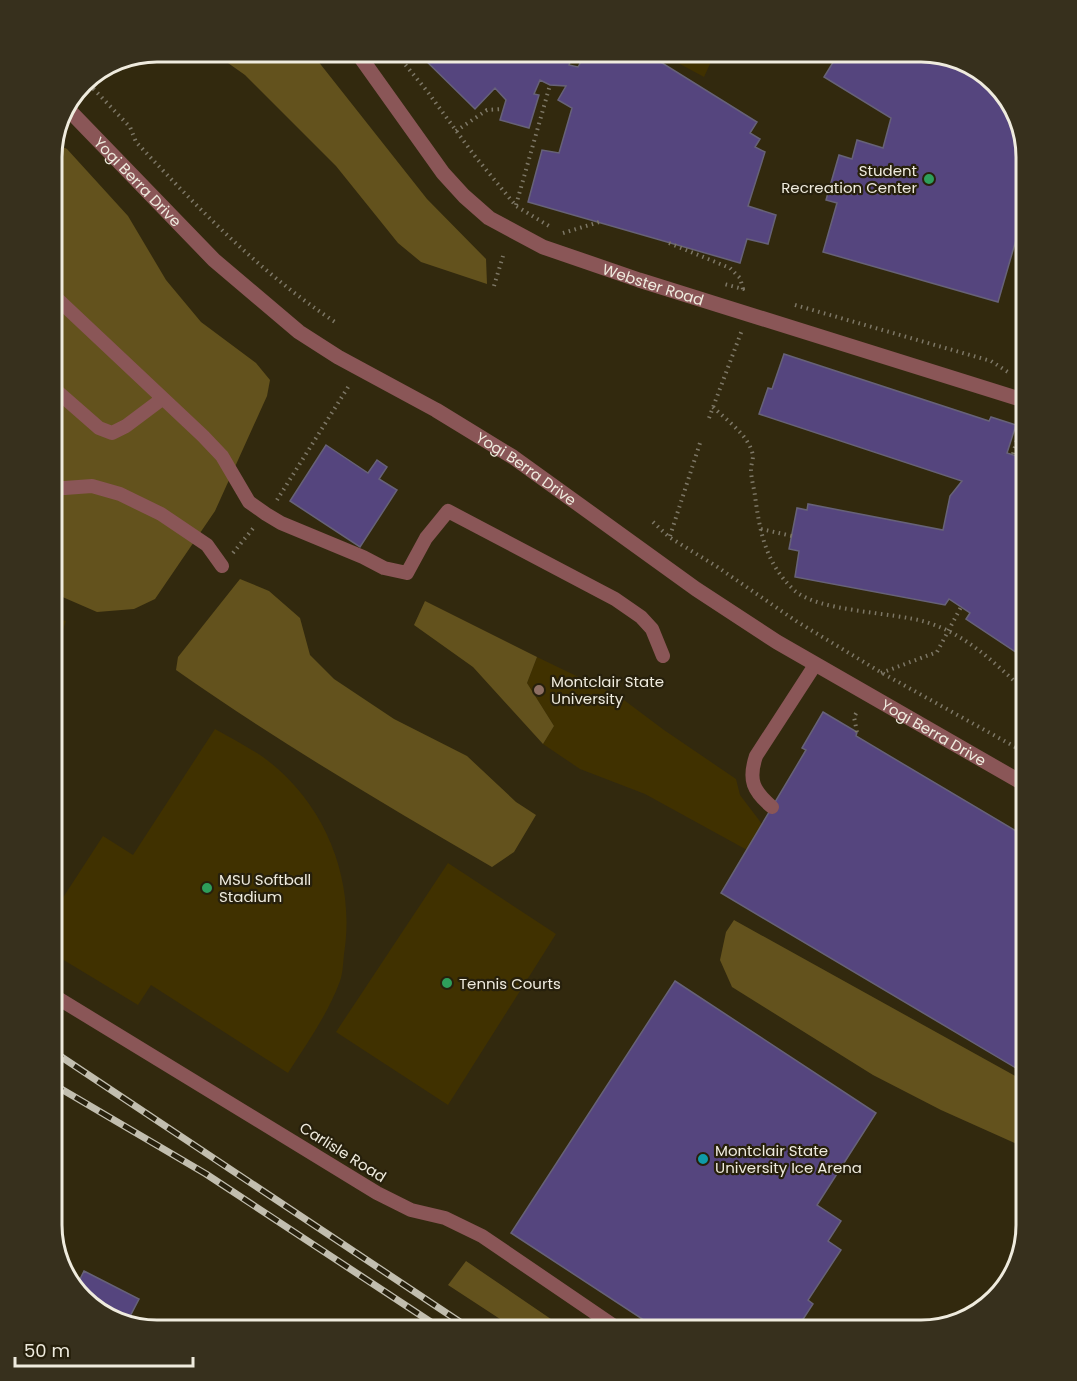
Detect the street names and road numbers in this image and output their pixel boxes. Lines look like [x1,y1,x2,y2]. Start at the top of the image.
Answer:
street label: Yogi Berra Drive [90,132,187,231]
street label: Webster Road [600,258,707,310]
street label: Yogi Berra Drive [472,426,581,510]
street label: Yogi Berra Drive [878,694,990,771]
street label: Carlisle Road [296,1117,390,1187]

